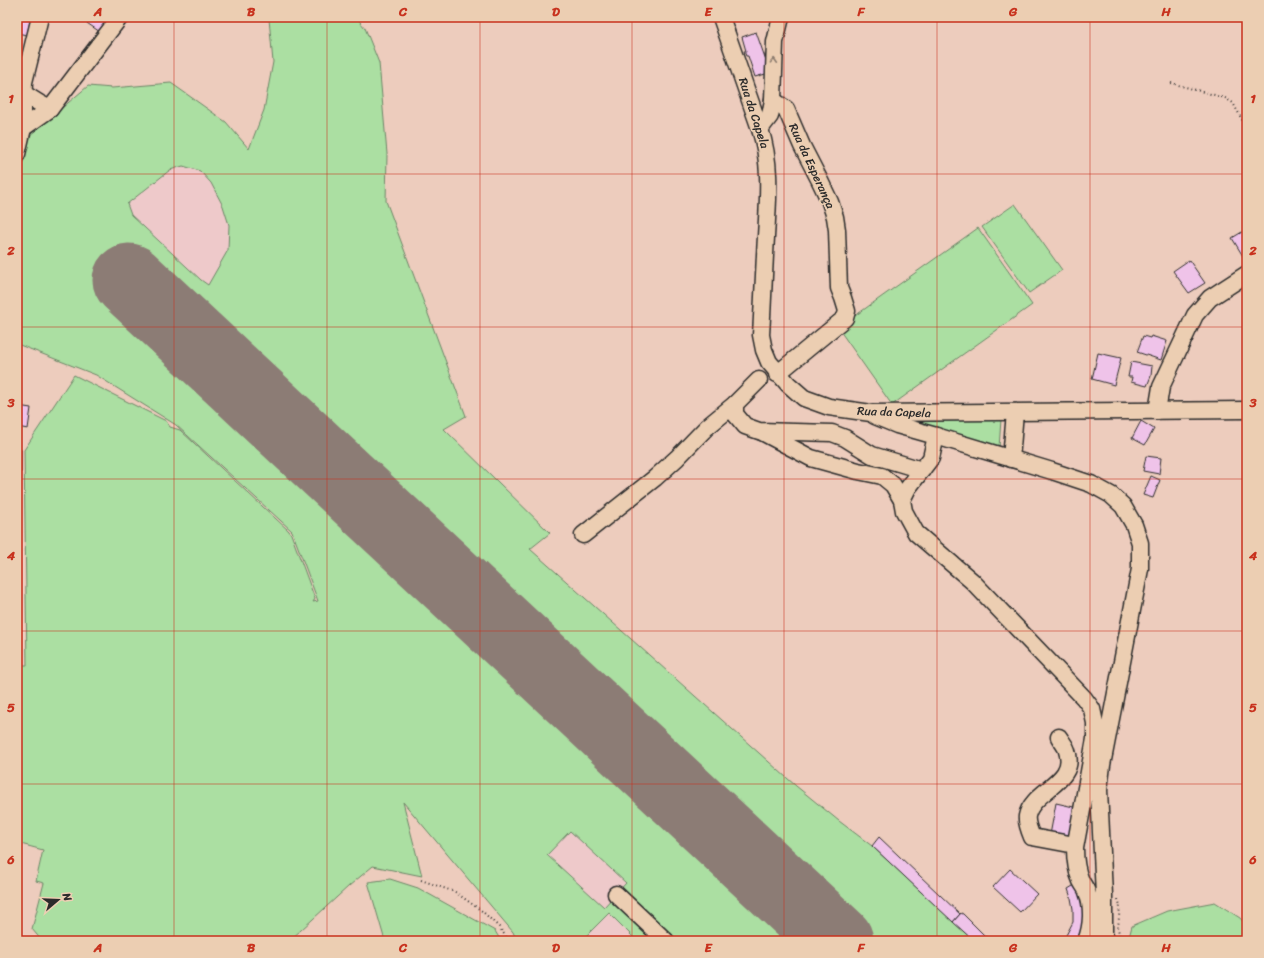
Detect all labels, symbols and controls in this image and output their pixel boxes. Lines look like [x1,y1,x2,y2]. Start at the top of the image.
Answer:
text: A [93,0,102,23]
text: B [247,0,256,23]
text: C [398,0,408,23]
text: D [552,0,560,23]
text: E [704,0,713,23]
text: F [856,0,865,23]
text: G [1008,0,1018,23]
text: H [1160,0,1171,23]
one-way arrow [770,58,778,64]
street label: Rua da Capela [732,75,776,151]
text: 1 [8,87,14,110]
text: 1 [1250,87,1256,110]
street label: Rua da Esperança [782,119,842,213]
text: 2 [6,239,15,262]
text: 2 [1248,239,1257,262]
text: 3 [6,391,15,414]
text: 3 [1248,391,1257,414]
street label: Rua da Capela [857,400,931,424]
text: 4 [6,544,16,567]
text: 4 [1248,544,1258,567]
text: 5 [7,696,15,719]
text: 5 [1249,696,1257,719]
text: 6 [6,848,15,871]
text: 6 [1248,848,1257,871]
north arrow [38,880,78,920]
text: N [56,889,77,904]
text: A [93,936,102,958]
text: B [247,936,256,958]
text: C [398,936,408,958]
text: D [552,936,560,958]
text: E [704,936,713,958]
text: F [856,936,865,958]
text: G [1008,936,1018,958]
text: H [1160,936,1171,958]

